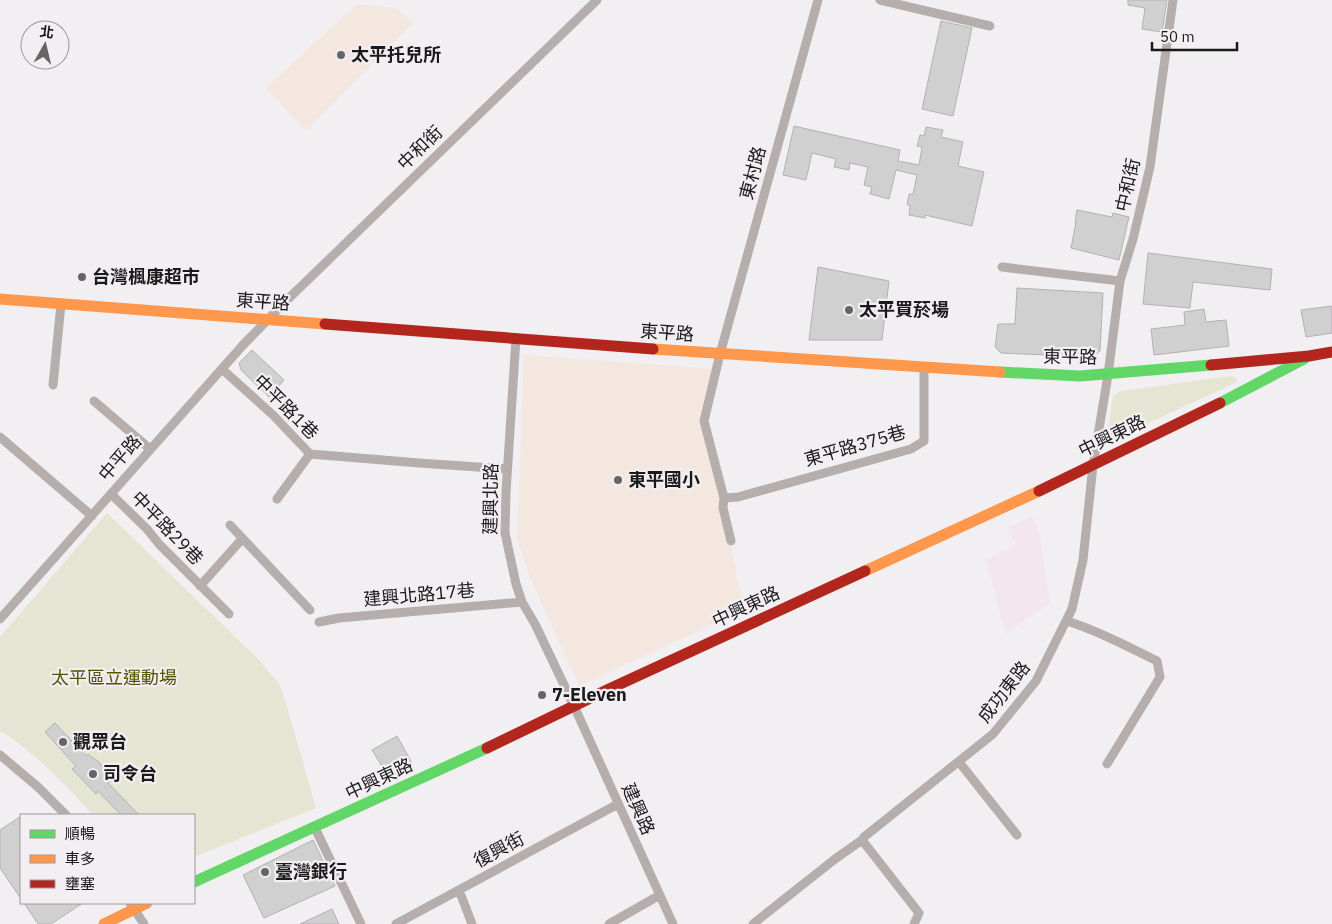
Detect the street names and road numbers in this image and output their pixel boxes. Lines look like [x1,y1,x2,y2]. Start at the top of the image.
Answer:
street label: 中和街 [392,121,447,175]
street label: 東村路 [734,144,771,202]
street label: 中和街 [1110,156,1145,214]
street label: 東平路 [235,288,291,315]
street label: 東平路 [639,319,695,346]
street label: 東平路 [1043,345,1097,368]
street label: 中平路1巷 [249,369,324,444]
street label: 中興東路 [1074,409,1149,462]
street label: 東平路375巷 [802,420,908,471]
street label: 中平路 [93,430,146,486]
street label: 建興北路 [478,463,503,535]
street label: 中平路29巷 [127,486,208,569]
street label: 建興北路17巷 [362,578,476,611]
street label: 中興東路 [708,581,783,632]
street label: 成功東路 [972,656,1035,727]
street label: 中興東路 [341,753,416,804]
street label: 建興路 [617,779,660,838]
street label: 復興街 [470,827,528,872]

